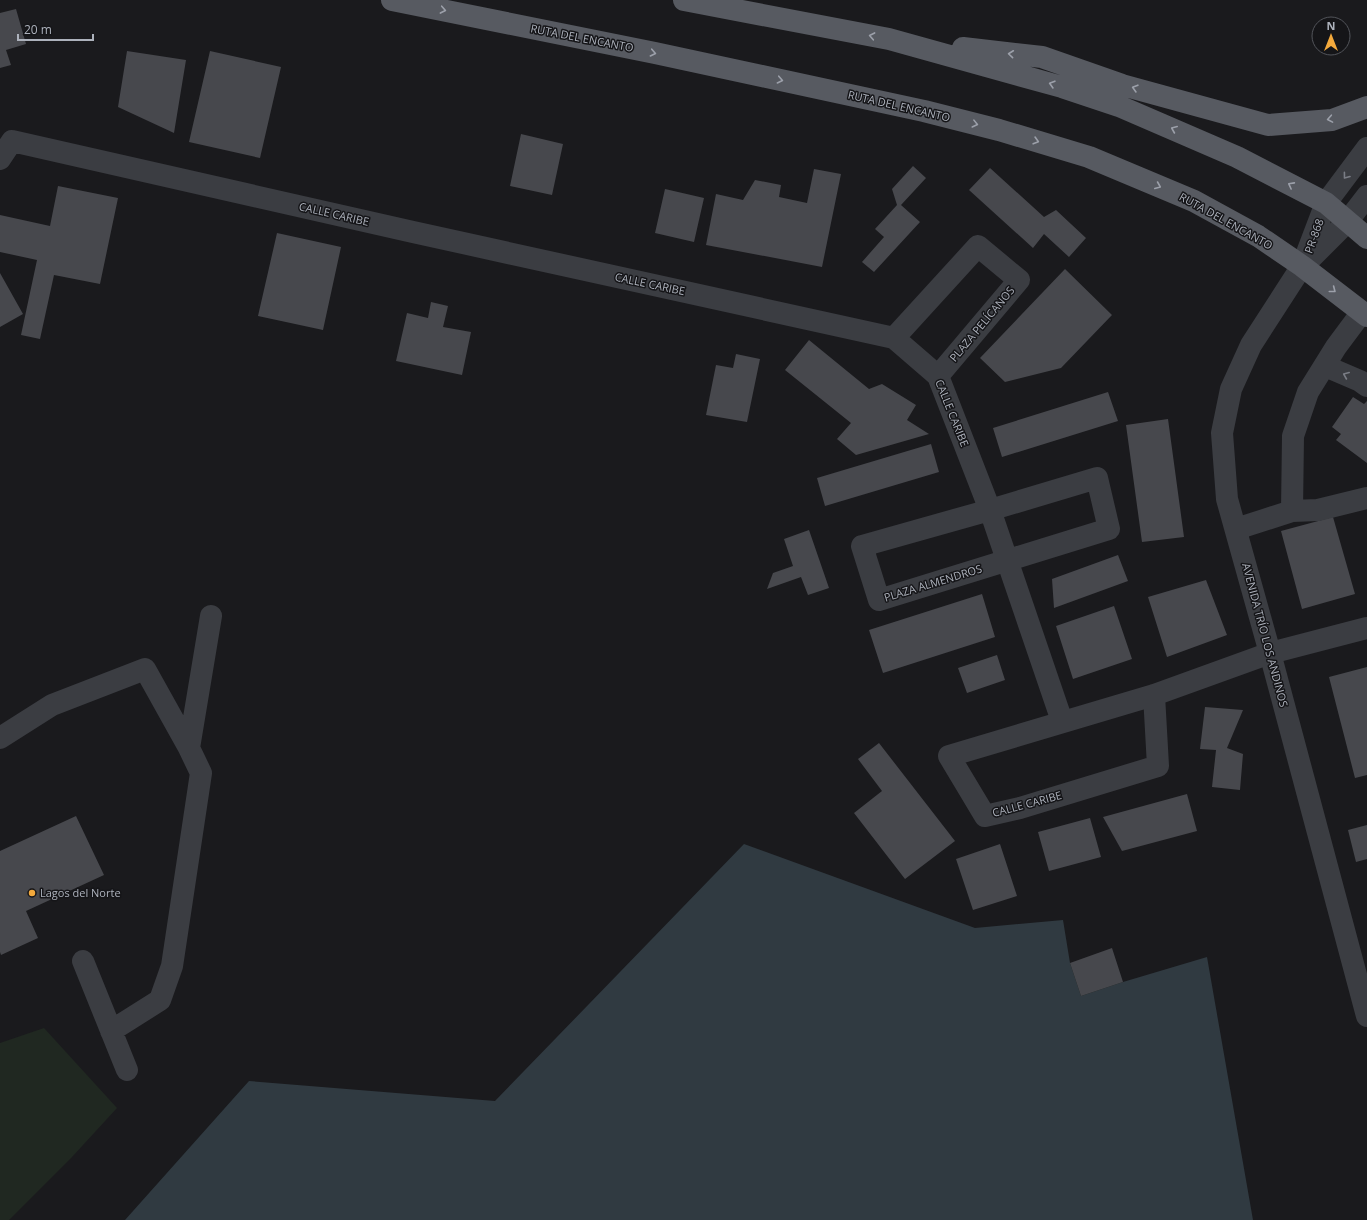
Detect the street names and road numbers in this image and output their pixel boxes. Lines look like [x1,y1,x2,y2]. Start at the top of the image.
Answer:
street label: RUTA DEL ENCANTO [529,20,635,55]
street label: RUTA DEL ENCANTO [846,86,952,125]
street label: RUTA DEL ENCANTO [1177,189,1276,252]
street label: CALLE CARIBE [298,198,371,229]
street label: PR-868 [1300,216,1327,255]
street label: CALLE CARIBE [614,269,687,298]
street label: PLAZA PELÍCANOS [946,283,1017,364]
street label: CALLE CARIBE [932,377,973,449]
street label: PLAZA ALMENDROS [882,560,984,605]
street label: AVENIDA TRÍO LOS ANDINOS [1239,561,1292,709]
street label: CALLE CARIBE [990,787,1063,820]

